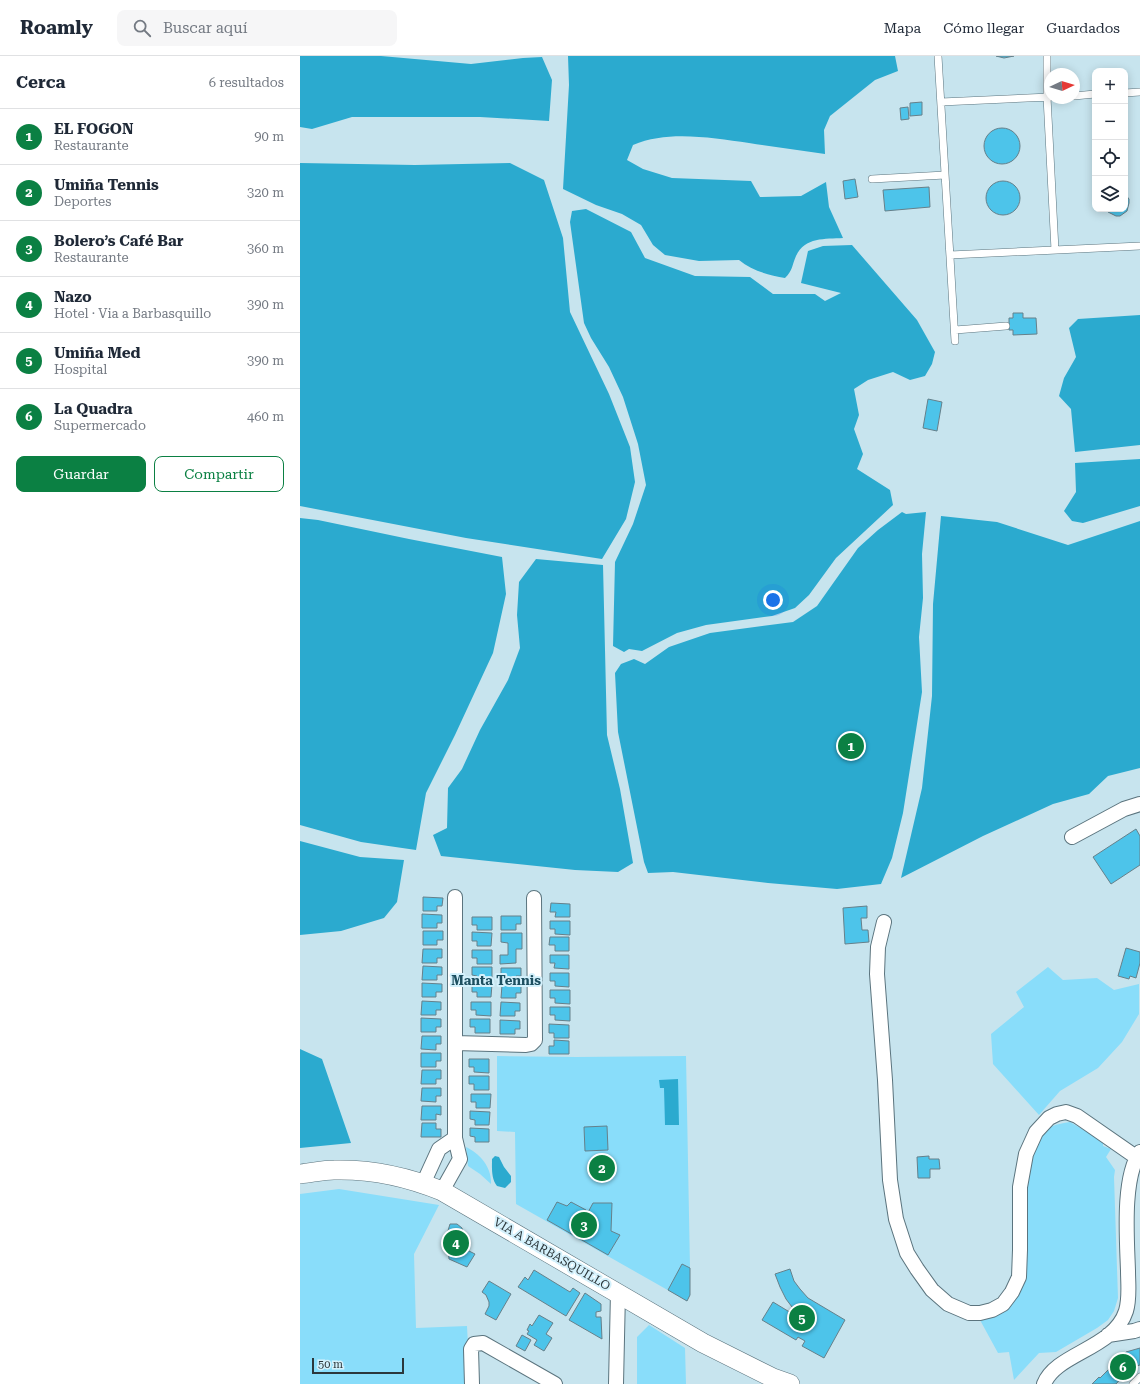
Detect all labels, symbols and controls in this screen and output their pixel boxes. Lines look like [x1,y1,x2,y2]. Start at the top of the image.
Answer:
search box [117,10,397,46]
text: Roamly [20,16,93,39]
icon: search [131,17,153,39]
text: Buscar aquí [163,19,247,37]
text: Mapa [884,20,921,36]
text: Cómo llegar [943,20,1024,36]
text: Guardados [1046,20,1120,36]
north arrow [1044,68,1080,104]
map controls [1092,68,1128,212]
button: + [1092,68,1128,104]
text: Cerca [16,72,66,92]
text: 6 resultados [209,75,284,90]
button: − [1092,104,1128,140]
text: EL FOGON [54,120,134,138]
text: 1 [25,129,33,144]
text: 90 m [254,129,284,144]
text: Restaurante [54,138,129,153]
button: locate [1092,140,1128,176]
text: Umiña Tennis [54,176,159,194]
button: layers [1092,176,1128,212]
text: 2 [25,185,33,200]
text: 320 m [247,185,284,200]
text: Deportes [54,194,111,209]
text: Bolero’s Café Bar [54,232,184,250]
text: 3 [25,241,33,256]
text: 360 m [247,241,284,256]
text: Restaurante [54,250,129,265]
text: Nazo [54,288,92,306]
text: 4 [25,297,33,312]
text: 390 m [247,297,284,312]
text: Hotel · Via a Barbasquillo [54,306,211,321]
text: Umiña Med [54,344,141,362]
text: 5 [25,353,33,368]
text: 390 m [247,353,284,368]
text: Hospital [54,362,107,377]
text: La Quadra [54,400,133,418]
text: 6 [25,409,33,424]
text: 460 m [247,409,284,424]
text: Supermercado [54,418,146,433]
button: Guardar [16,456,146,492]
button: Compartir [154,456,284,492]
your location [763,590,783,610]
pin: 1 [838,731,864,761]
district label: Manta Tennis [451,973,541,988]
pin: 2 [589,1153,615,1183]
pin: 3 [571,1210,597,1240]
street label: VIA A BARBASQUILLO [491,1215,613,1293]
pin: 4 [443,1228,469,1258]
pin: 5 [789,1303,815,1333]
pin: 6 [1110,1352,1136,1382]
scale bar [312,1356,404,1375]
text: 50 m [318,1358,343,1371]

